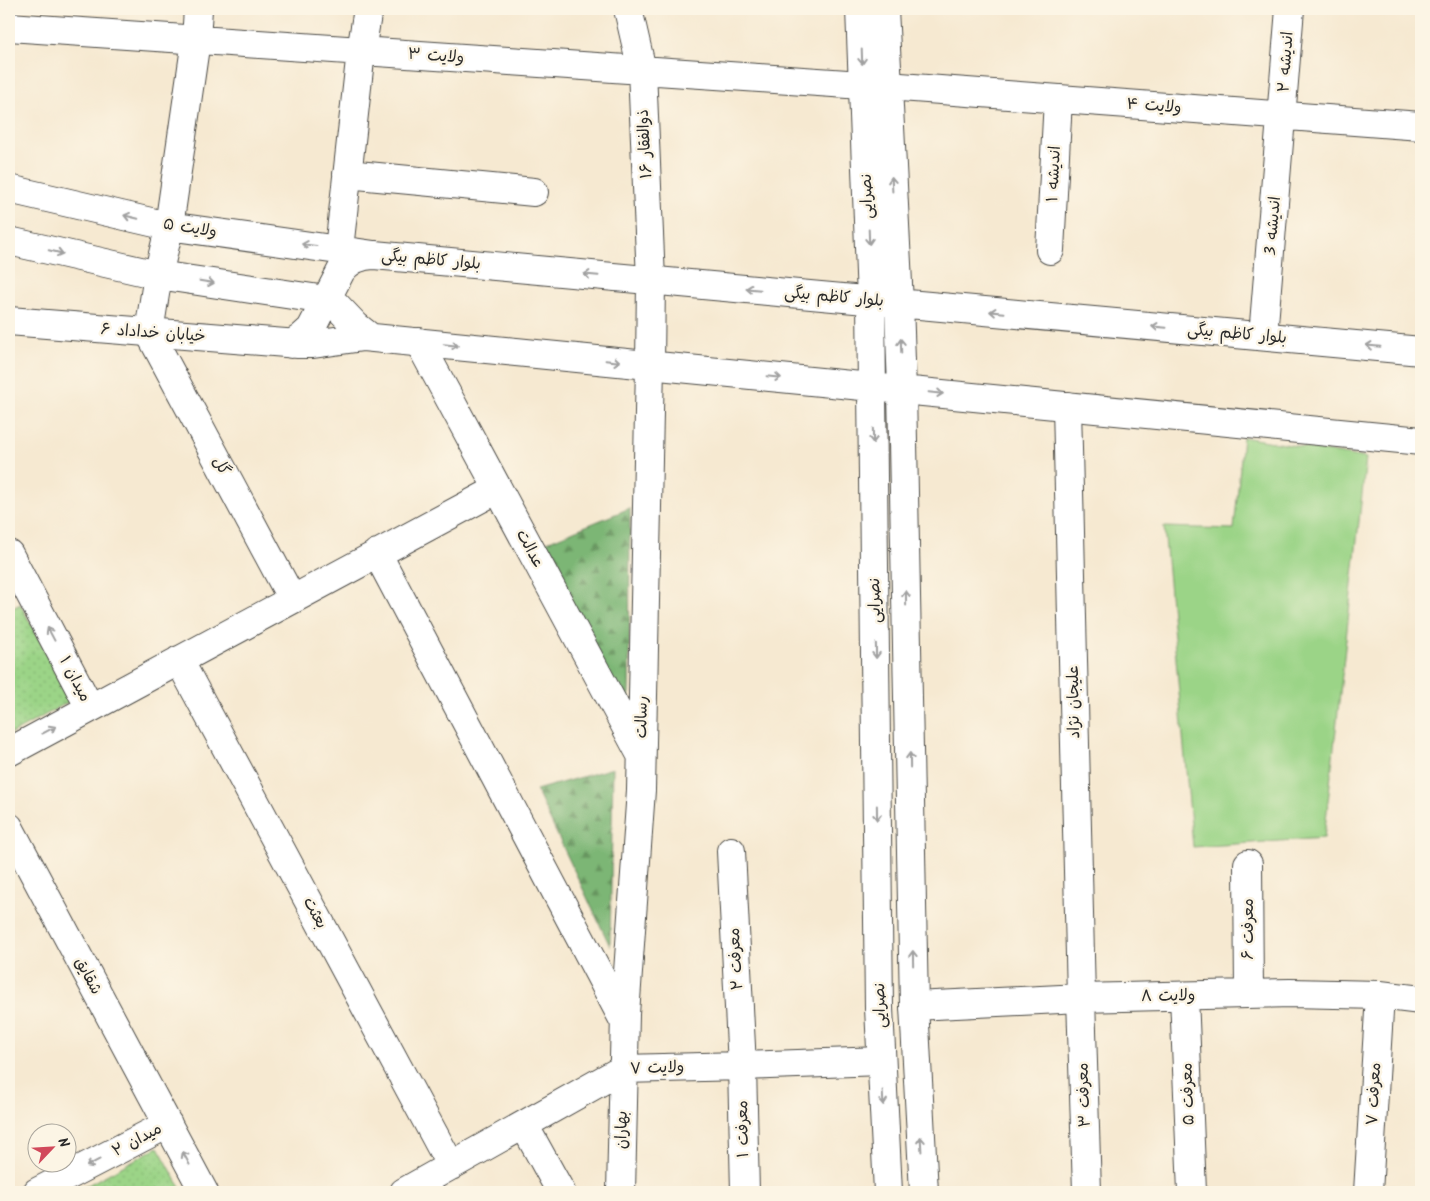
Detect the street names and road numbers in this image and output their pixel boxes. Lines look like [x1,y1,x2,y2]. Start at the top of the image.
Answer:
street label: اندیشه ۲ [1271,31,1301,93]
street label: ولایت ۳ [407,42,465,70]
street label: ولایت ۴ [1126,92,1182,120]
street label: ذوالفقار ۱۶ [631,108,659,180]
street label: اندیشه ۱ [1040,145,1068,203]
street label: نصرایی [854,173,880,219]
street label: اندیشه 3 [1258,195,1288,257]
street label: ولایت ۵ [161,211,219,245]
street label: بلوار کاظم بیگی [380,243,482,277]
street label: بلوار کاظم بیگی [783,280,885,314]
street label: خیابان خداداد ۶ [100,317,206,349]
street label: بلوار کاظم بیگی [1186,317,1288,351]
street label: گل [206,452,236,480]
street label: عدالت [509,525,551,573]
street label: نصرایی [862,577,888,623]
street label: میدان ۱ [53,652,97,706]
street label: علیجان نژاد [1061,665,1087,739]
street label: رسالت [629,695,655,739]
street label: بعثت [296,893,334,933]
street label: معرفت ۶ [1236,898,1261,960]
street label: معرفت ۲ [722,927,750,991]
street label: شقایق [68,953,108,999]
street label: نصرایی [867,982,893,1028]
street label: ولایت ۸ [1141,983,1195,1009]
street label: ولایت ۷ [629,1055,685,1081]
street label: معرفت ۳ [1070,1062,1098,1128]
street label: معرفت ۵ [1174,1062,1202,1126]
street label: معرفت ۷ [1360,1062,1388,1126]
street label: معرفت ۱ [730,1100,756,1158]
street label: بهاران [609,1110,635,1150]
street label: میدان ۲ [107,1116,167,1164]

